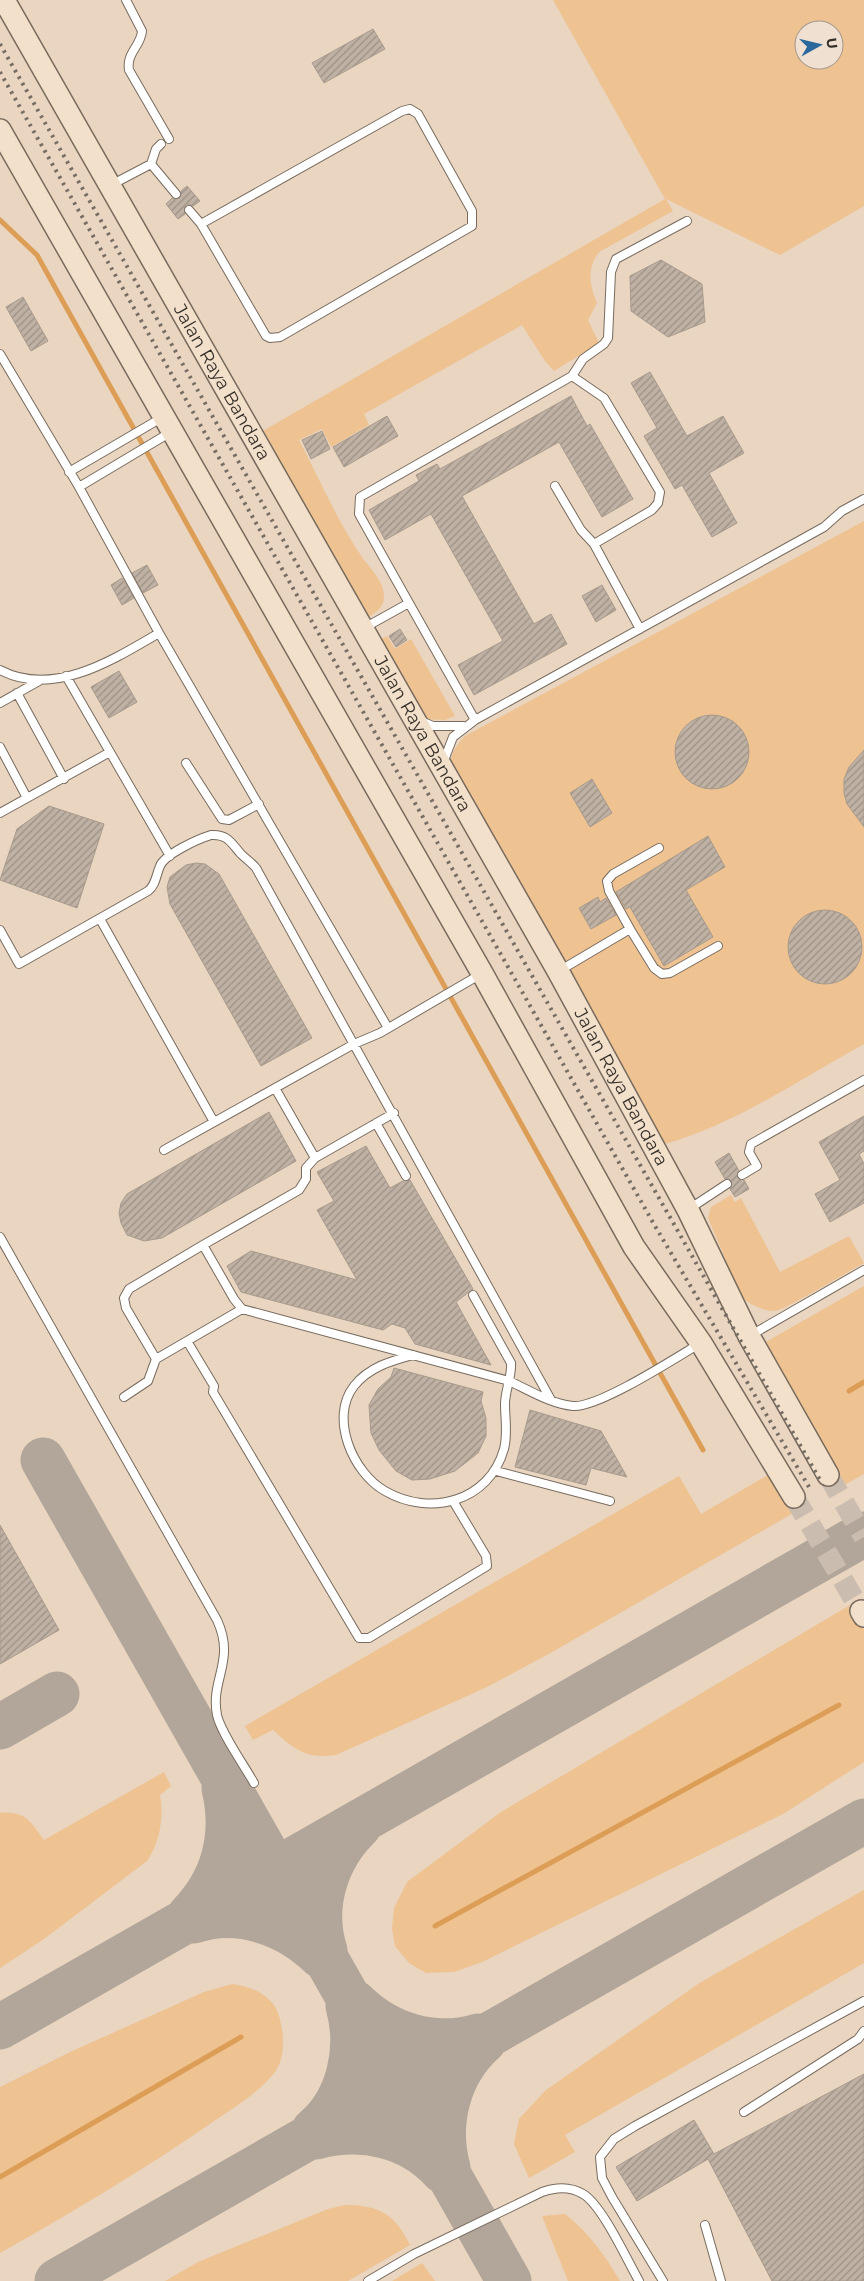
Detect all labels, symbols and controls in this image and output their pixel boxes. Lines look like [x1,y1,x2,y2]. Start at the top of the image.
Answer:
north arrow [794,20,844,70]
text: U [822,36,842,50]
street label: Jalan Raya Bandara [168,299,275,464]
street label: Jalan Raya Bandara [369,651,476,816]
street label: Jalan Raya Bandara [569,1003,673,1170]

